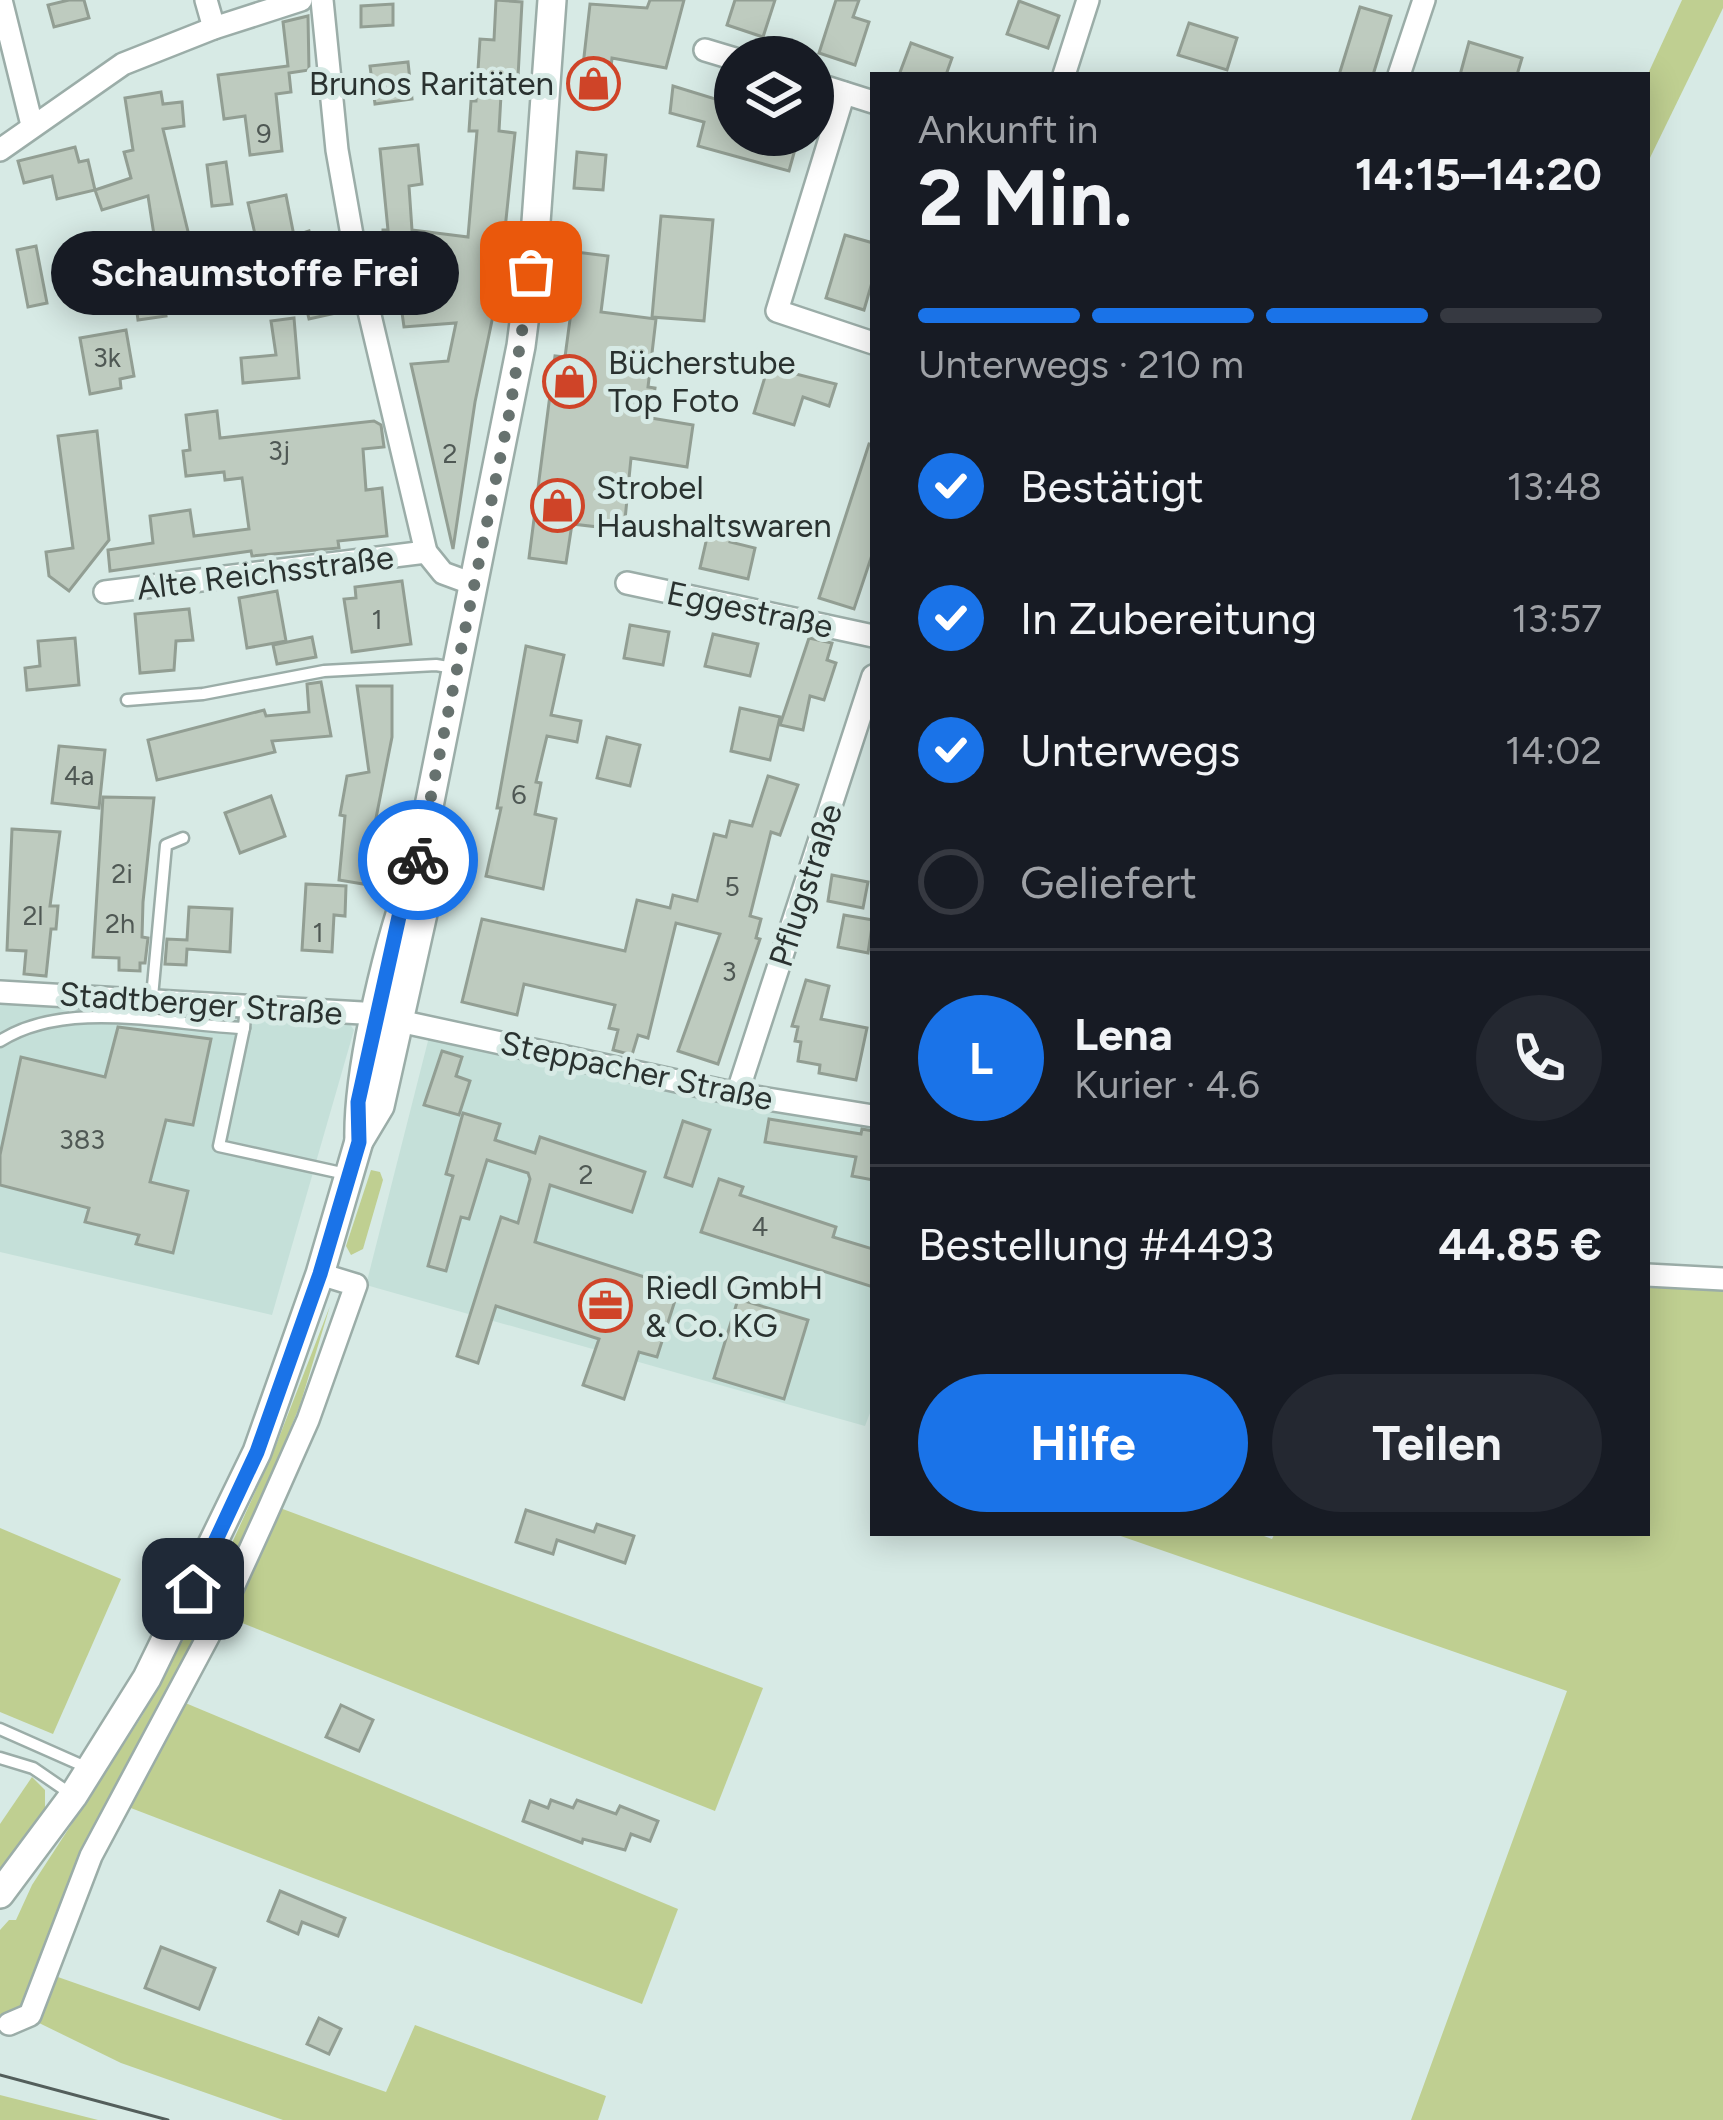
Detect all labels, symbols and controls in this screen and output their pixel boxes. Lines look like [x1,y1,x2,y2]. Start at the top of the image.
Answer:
map controls [714,36,834,156]
button: layers [714,36,834,156]
shop icon: Brunos Raritäten [565,55,621,111]
place label: Brunos Raritäten [309,64,554,103]
text: Ankunft in [918,106,1098,153]
house number: 9 [256,117,272,150]
text: 14:15–14:20 [1355,147,1602,201]
text: 2 Min. [918,151,1133,245]
pin [480,221,582,323]
callout: Schaumstoffe Frei [51,230,459,314]
icon: bag [498,239,564,305]
text: Schaumstoffe Frei [90,249,420,296]
house number: 3k [93,341,122,374]
text: Unterwegs · 210 m [918,341,1244,388]
place label: Bücherstube Top Foto [608,343,796,420]
shop icon: Bücherstube Top Foto [541,353,597,409]
house number: 3j [268,434,290,467]
house number: 2 [442,437,458,470]
icon: check [918,453,984,519]
text: Bestätigt [1020,459,1204,513]
text: 13:48 [1507,463,1602,510]
place label: Strobel Haushaltswaren [596,468,832,545]
shop icon: Strobel Haushaltswaren [529,478,585,534]
street label: Alte Reichsstraße [134,537,396,608]
street label: Eggestraße [663,573,836,646]
icon: check [918,585,984,651]
text: In Zubereitung [1020,591,1317,645]
text: 13:57 [1511,595,1602,642]
house number: 1 [371,603,383,636]
icon: check [918,717,984,783]
text: Unterwegs [1020,723,1240,777]
text: 14:02 [1505,727,1602,774]
house number: 4a [64,759,94,792]
house number: 6 [511,778,527,811]
street label: Pflugstraße [761,799,850,971]
courier [358,800,478,920]
icon: bike [385,827,451,893]
text: Geliefert [1020,855,1197,909]
house number: 2i [111,857,133,890]
house number: 5 [724,870,740,903]
house number: 2l [22,899,44,932]
house number: 2h [105,907,135,940]
house number: 1 [312,916,324,949]
house number: 3 [722,955,736,988]
street label: Stadtberger Straße [58,974,344,1033]
button: phone [1476,995,1602,1121]
text: Lena [1074,1007,1173,1061]
street label: Steppacher Straße [497,1023,777,1118]
text: L [969,1031,993,1085]
text: Kurier · 4.6 [1074,1061,1260,1108]
house number: 383 [59,1123,105,1156]
house number: 2 [578,1158,594,1191]
house number: 4 [752,1210,768,1243]
text: Bestellung #4493 [918,1217,1274,1271]
text: 44.85 € [1438,1217,1602,1271]
place label: Riedl GmbH & Co. KG [645,1268,823,1345]
office icon: Riedl GmbH & Co. KG [578,1278,634,1334]
button: Hilfe [918,1374,1248,1512]
button: Teilen [1272,1374,1602,1512]
pin [142,1538,244,1640]
icon: home [160,1556,226,1622]

